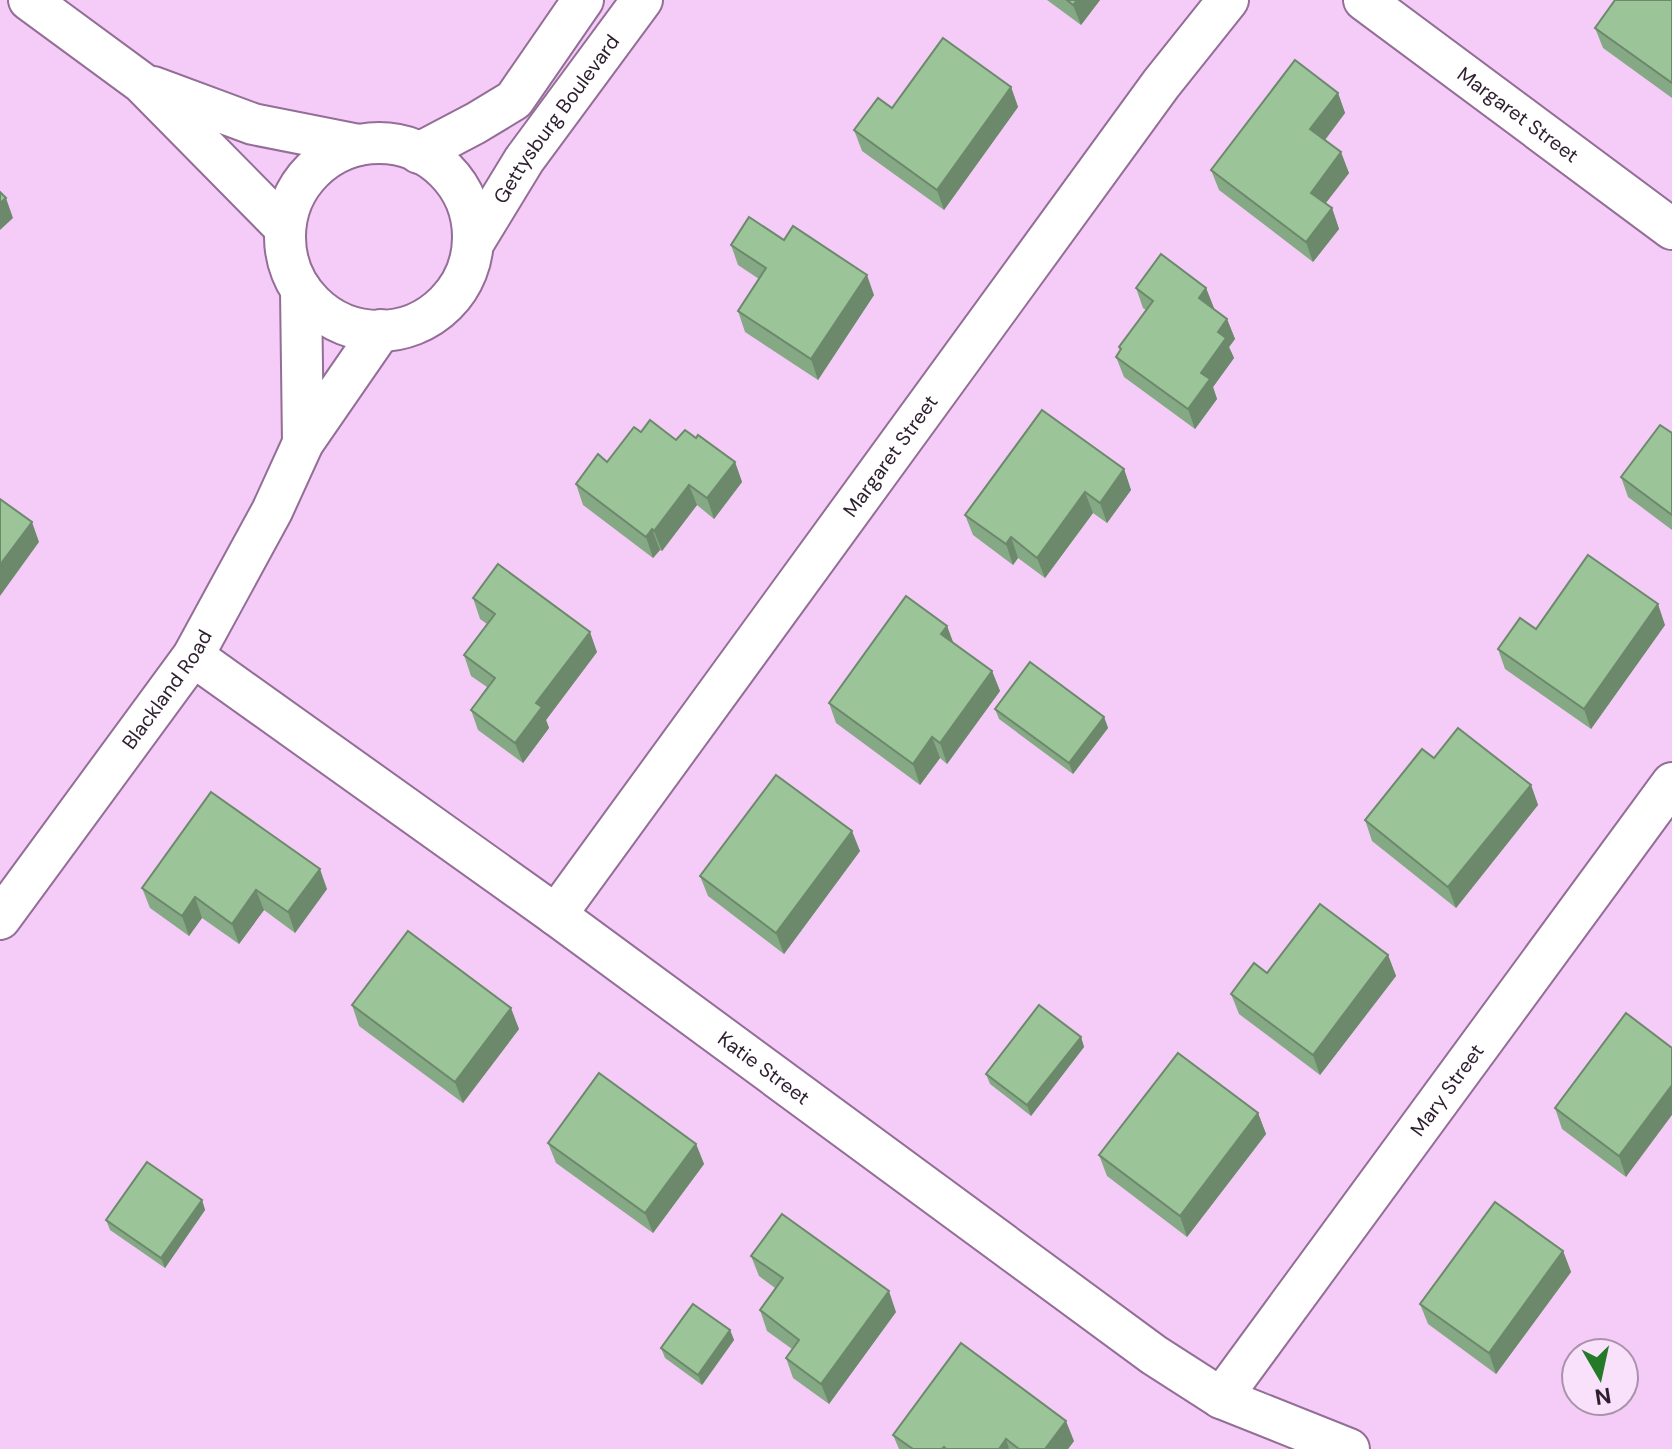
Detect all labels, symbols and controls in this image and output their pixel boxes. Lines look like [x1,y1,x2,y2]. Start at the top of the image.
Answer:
street label: Gettysburg Boulevard [487,29,625,208]
street label: Margaret Street [1452,61,1584,168]
street label: Margaret Street [837,389,944,522]
street label: Blackland Road [116,625,218,754]
street label: Katie Street [713,1025,815,1110]
street label: Mary Street [1404,1038,1490,1141]
north arrow [1560,1337,1640,1417]
text: N [1593,1381,1613,1412]

